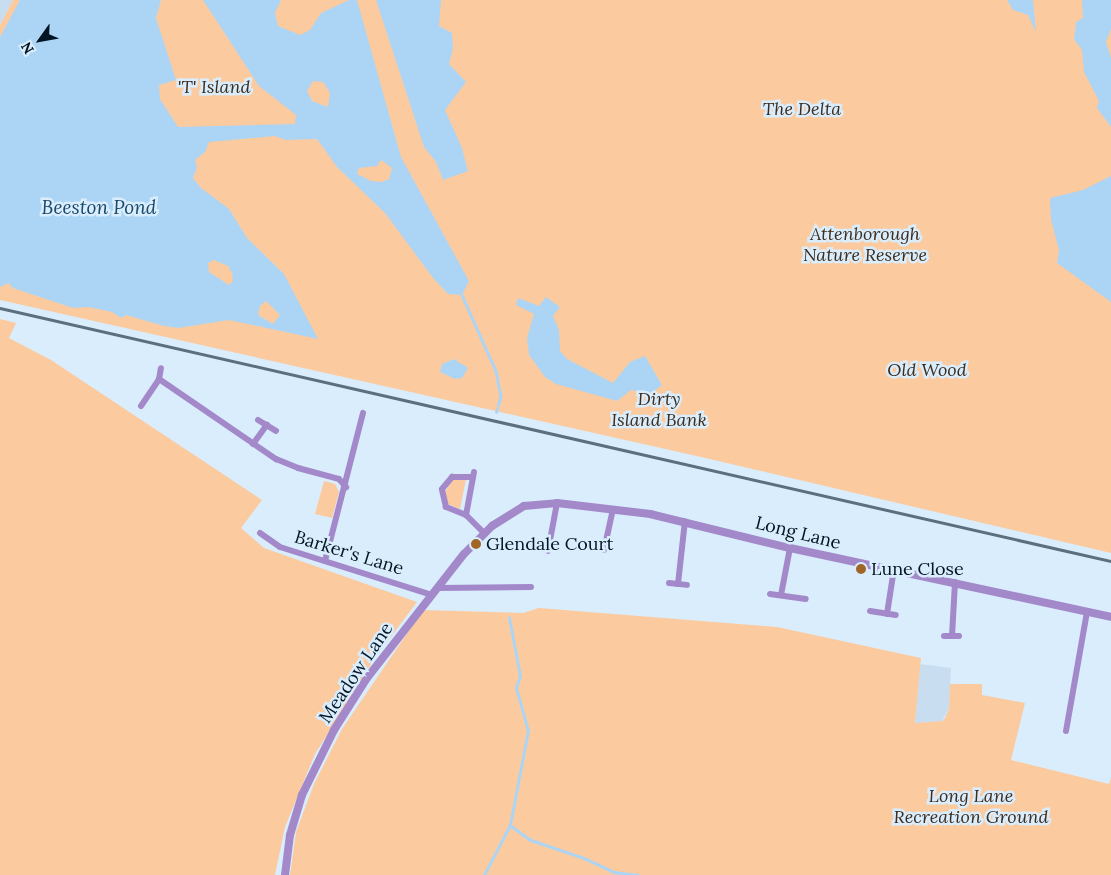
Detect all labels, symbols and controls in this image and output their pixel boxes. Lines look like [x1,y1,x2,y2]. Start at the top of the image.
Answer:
north arrow [15,15,65,65]
text: N [17,39,38,57]
park label: 'T' Island [178,76,250,98]
park label: The Delta [763,98,841,120]
water label: Beeston Pond [42,197,156,219]
park label: Attenborough Nature Reserve [803,224,927,266]
park label: Old Wood [887,359,967,381]
park label: Dirty Island Bank [611,389,707,432]
street label: Long Lane [753,512,843,554]
street label: Barker's Lane [292,526,406,580]
place label: Glendale Court [486,533,613,555]
marker: Glendale Court [470,538,482,550]
place label: Lune Close [871,558,964,580]
marker: Lune Close [855,563,867,575]
street label: Meadow Lane [314,619,398,727]
park label: Long Lane Recreation Ground [894,786,1048,829]

